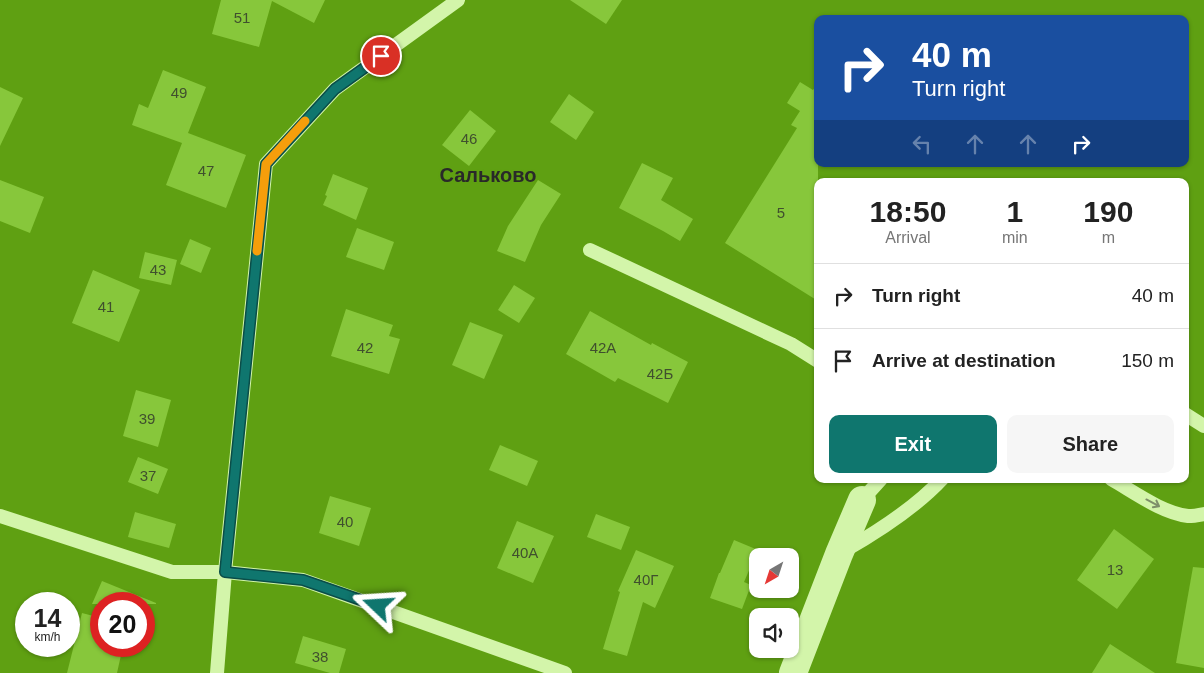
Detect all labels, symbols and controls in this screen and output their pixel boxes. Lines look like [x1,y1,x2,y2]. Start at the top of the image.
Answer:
house number: 51 [234,9,250,26]
pin [360,35,402,77]
icon: right [829,35,894,100]
text: 40 m [912,35,992,74]
icon: arrive [367,42,395,70]
text: Turn right [912,76,1005,101]
house number: 49 [171,84,187,101]
house number: 46 [461,130,477,147]
icon: left [908,130,936,158]
icon: ahead [961,130,989,158]
icon: ahead [1014,130,1042,158]
icon: right [1067,130,1095,158]
house number: 47 [198,162,214,179]
district label: Сальково [439,164,537,186]
text: 18:50 [870,195,946,228]
text: 1 [1006,195,1023,228]
text: 190 [1083,195,1133,228]
house number: 5 [777,204,785,221]
text: Arrival [885,229,931,246]
text: min [1002,229,1028,246]
text: m [1102,229,1115,246]
house number: 43 [150,261,166,278]
icon: right [829,282,857,310]
text: Turn right [872,285,960,306]
text: 40 m [1132,285,1174,306]
house number: 41 [98,298,114,315]
house number: 42 [357,339,373,356]
house number: 42А [590,339,616,356]
icon: arrive [829,347,857,375]
text: Arrive at destination [872,350,1056,371]
text: 150 m [1121,350,1174,371]
house number: 42Б [647,365,673,382]
house number: 39 [139,410,155,427]
button: Exit [829,415,997,473]
button: Share [1007,415,1174,473]
house number: 37 [140,467,156,484]
one-way arrow [1145,499,1160,508]
house number: 40 [337,513,353,530]
house number: 40А [512,544,538,561]
north arrow [749,548,799,598]
map controls [749,548,799,658]
house number: 13 [1107,561,1123,578]
house number: 40Г [634,571,658,588]
position arrow [351,579,403,631]
speed limit sign: 20 [90,592,155,657]
text: 14 [34,604,61,632]
button: sound [749,608,799,658]
text: km/h [34,630,61,644]
house number: 38 [312,648,328,665]

